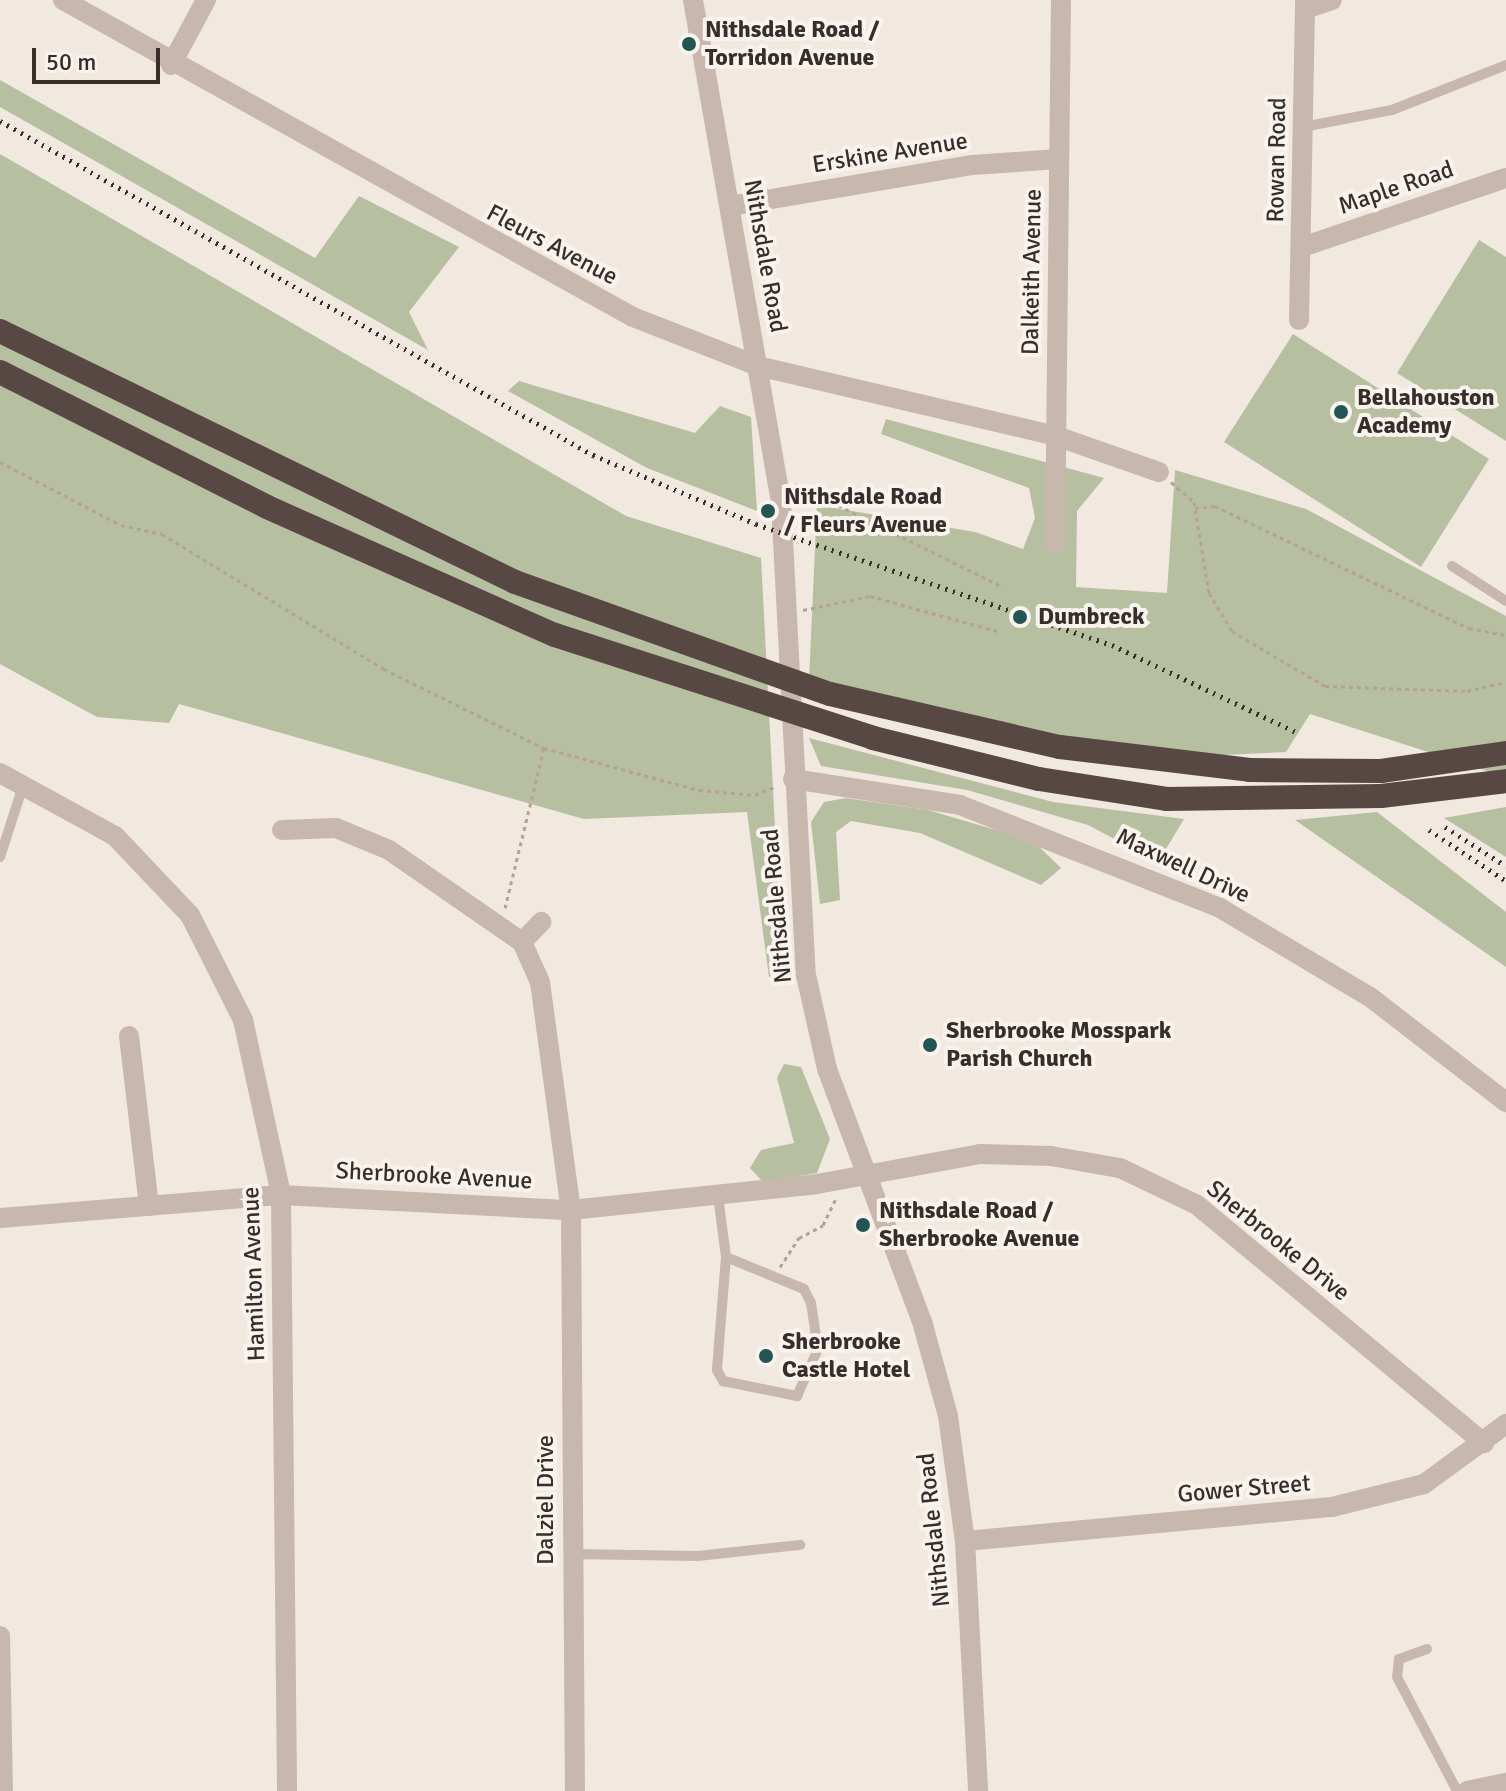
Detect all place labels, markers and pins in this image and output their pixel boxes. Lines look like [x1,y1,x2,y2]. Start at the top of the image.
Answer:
place label: Nithsdale Road / Torridon Avenue [705,16,879,72]
marker: Nithsdale Road / Torridon Avenue [680,35,698,53]
place label: Bellahouston Academy [1357,384,1495,440]
marker: Bellahouston Academy [1332,403,1350,421]
place label: Nithsdale Road / Fleurs Avenue [784,483,947,539]
marker: Nithsdale Road / Fleurs Avenue [759,502,777,520]
place label: Dumbreck [1038,603,1144,631]
marker: Dumbreck [1009,606,1031,628]
place label: Sherbrooke Mosspark Parish Church [946,1017,1171,1073]
marker: Sherbrooke Mosspark Parish Church [921,1036,939,1054]
place label: Nithsdale Road / Sherbrooke Avenue [879,1197,1080,1253]
marker: Nithsdale Road / Sherbrooke Avenue [854,1216,872,1234]
place label: Sherbrooke Castle Hotel [782,1328,910,1384]
marker: Sherbrooke Castle Hotel [757,1347,775,1365]

